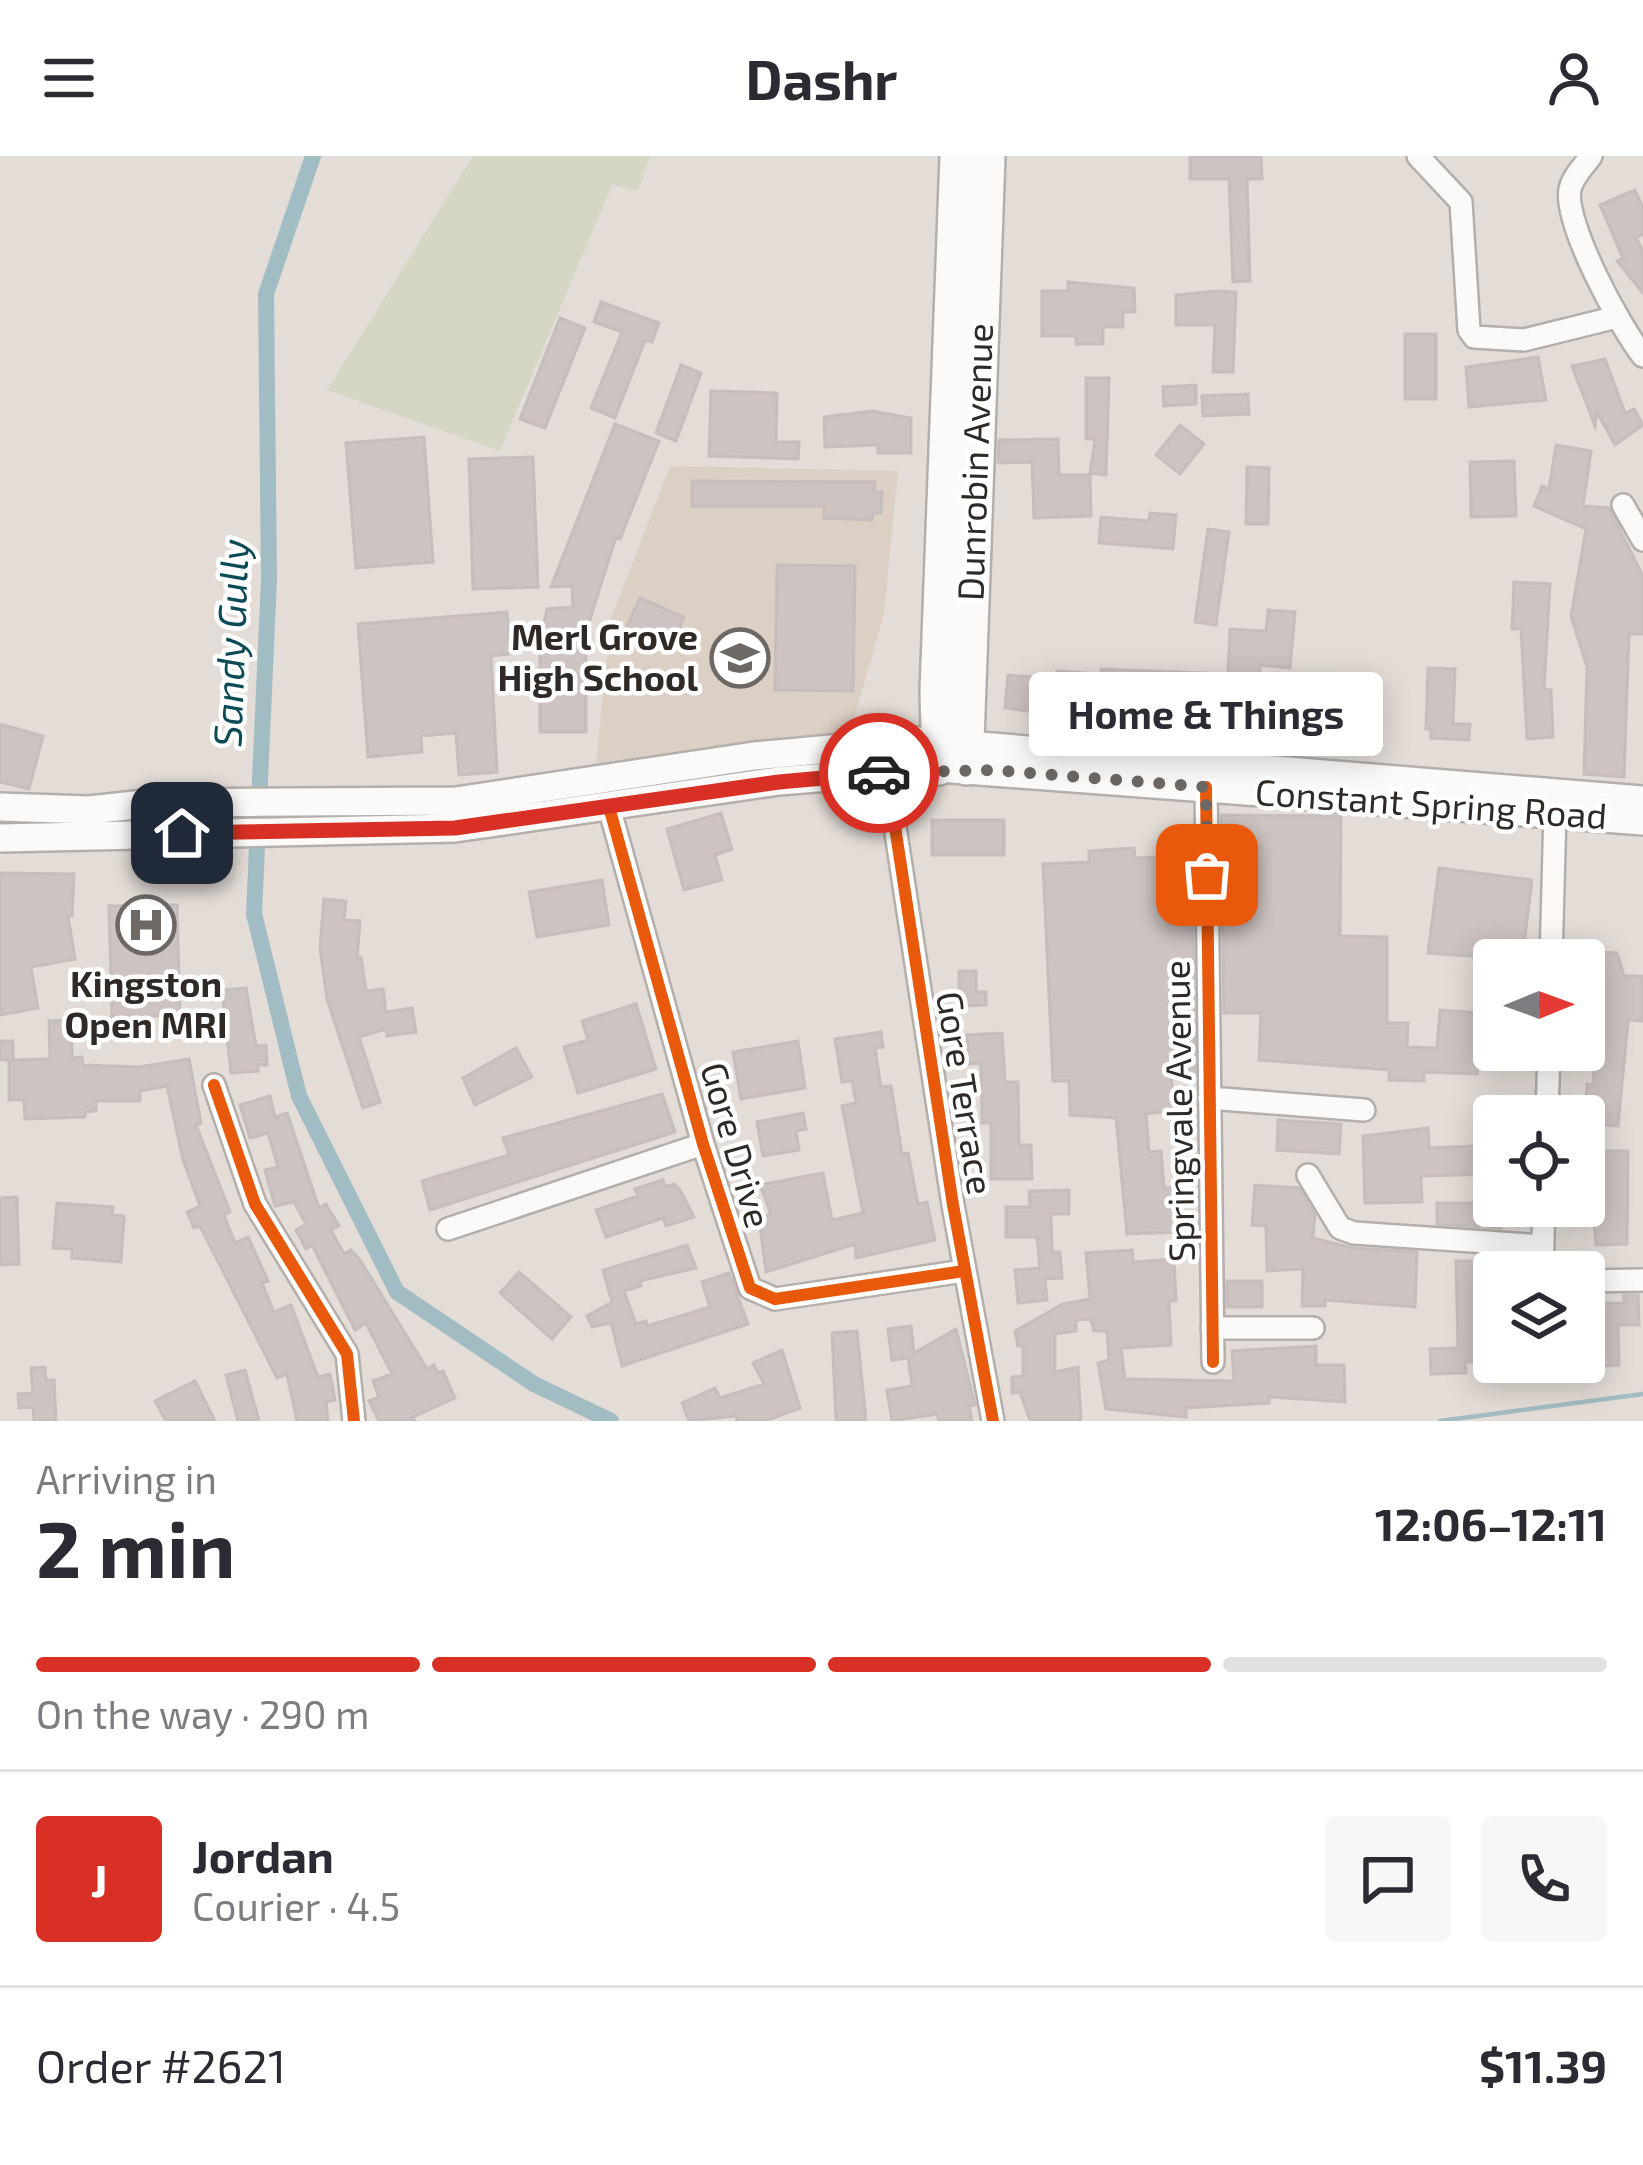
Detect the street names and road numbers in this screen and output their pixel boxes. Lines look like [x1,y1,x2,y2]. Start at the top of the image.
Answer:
street label: Dunrobin Avenue [947,322,1000,602]
street label: Constant Spring Road [1254,769,1609,836]
street label: Springvale Avenue [1153,960,1202,1262]
street label: Gore Terrace [929,988,1004,1197]
street label: Gore Drive [693,1057,782,1232]

